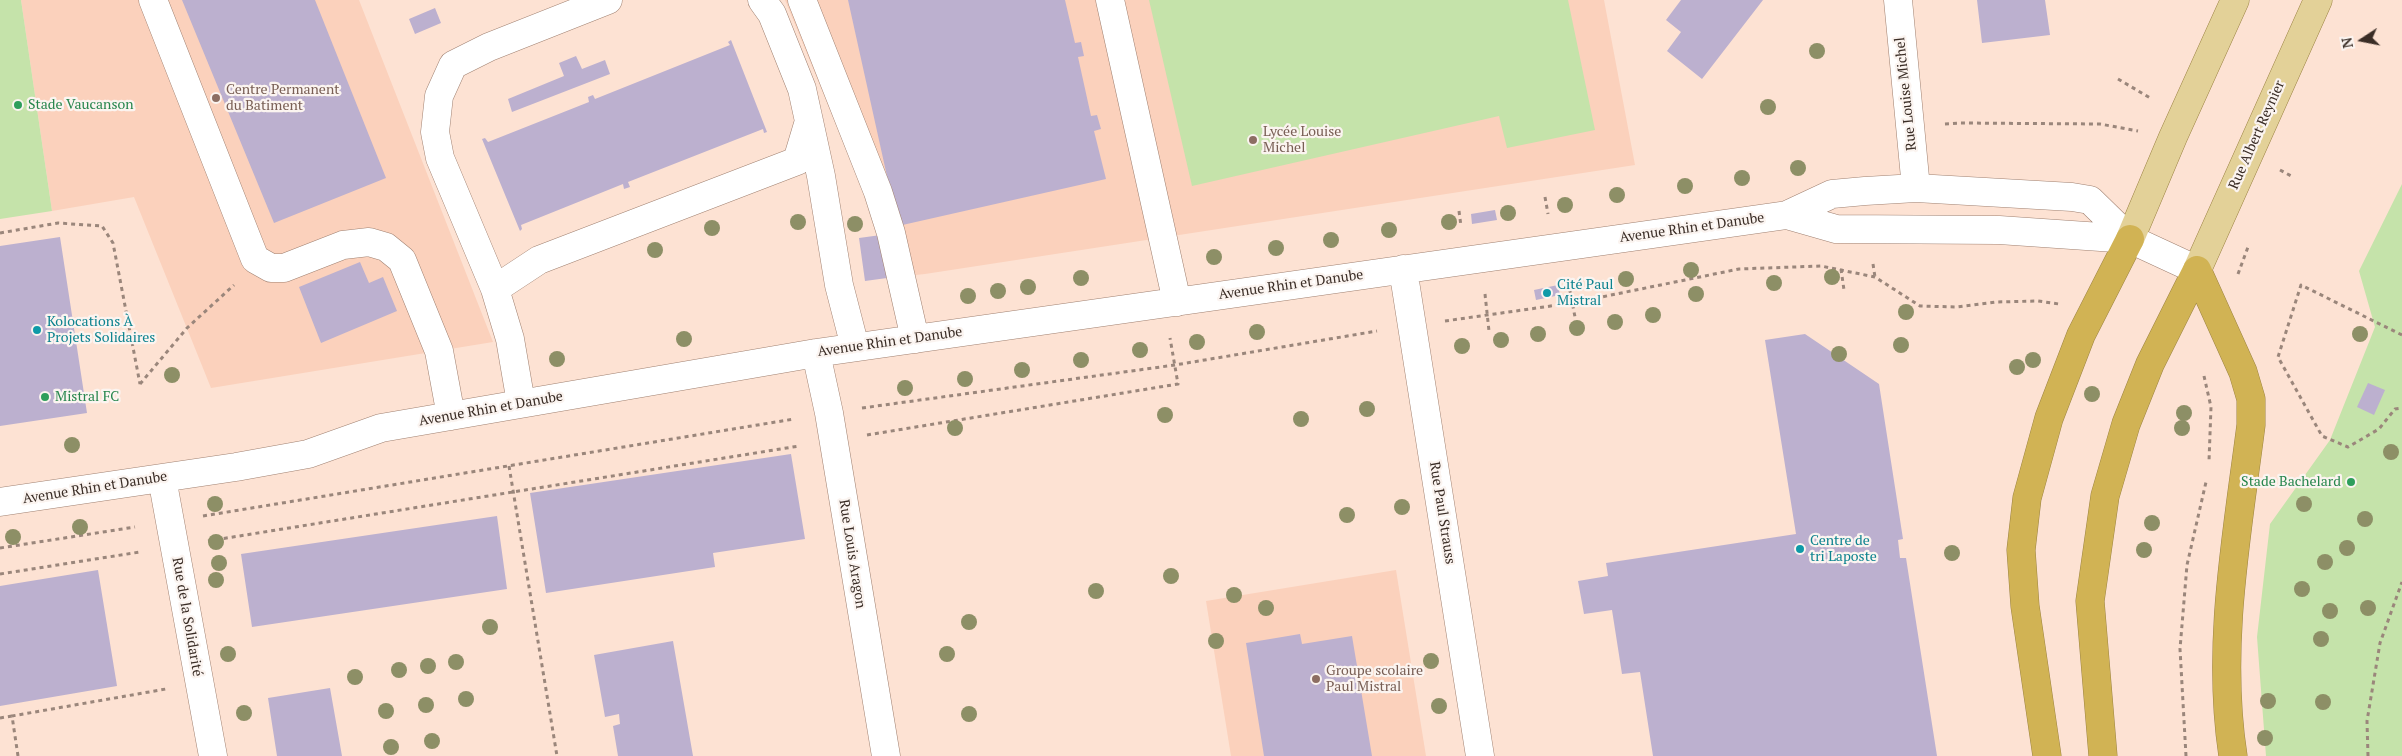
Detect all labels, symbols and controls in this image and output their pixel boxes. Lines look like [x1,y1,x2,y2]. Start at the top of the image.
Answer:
north arrow [2337,15,2387,65]
street label: Rue Louise Michel [1892,36,1920,152]
text: N [2336,36,2357,50]
street label: Rue Albert Reynier [2225,78,2289,192]
place label: Centre Permanent du Batiment [226,82,339,114]
marker: Centre Permanent du Batiment [210,92,222,104]
place label: Stade Vaucanson [28,97,134,113]
marker: Stade Vaucanson [12,99,24,111]
place label: Lycée Louise Michel [1263,124,1341,156]
marker: Lycée Louise Michel [1247,134,1259,146]
street label: Avenue Rhin et Danube [1619,210,1765,246]
street label: Avenue Rhin et Danube [1218,267,1364,303]
place label: Cité Paul Mistral [1557,277,1614,310]
marker: Cité Paul Mistral [1541,287,1553,299]
place label: Kolocations À Projets Solidaires [47,314,155,347]
marker: Kolocations À Projets Solidaires [31,324,43,336]
street label: Avenue Rhin et Danube [817,324,963,360]
street label: Avenue Rhin et Danube [418,388,564,430]
place label: Mistral FC [55,389,119,405]
marker: Mistral FC [39,391,51,403]
street label: Rue Paul Strauss [1426,460,1458,566]
street label: Avenue Rhin et Danube [22,468,168,508]
place label: Stade Bachelard [2241,474,2341,490]
marker: Stade Bachelard [2345,476,2357,488]
street label: Rue Louis Aragon [835,498,869,610]
place label: Centre de tri Laposte [1810,533,1877,566]
marker: Centre de tri Laposte [1794,543,1806,555]
street label: Rue de la Solidarité [168,556,206,678]
place label: Groupe scolaire Paul Mistral [1326,663,1423,696]
marker: Groupe scolaire Paul Mistral [1310,673,1322,685]

